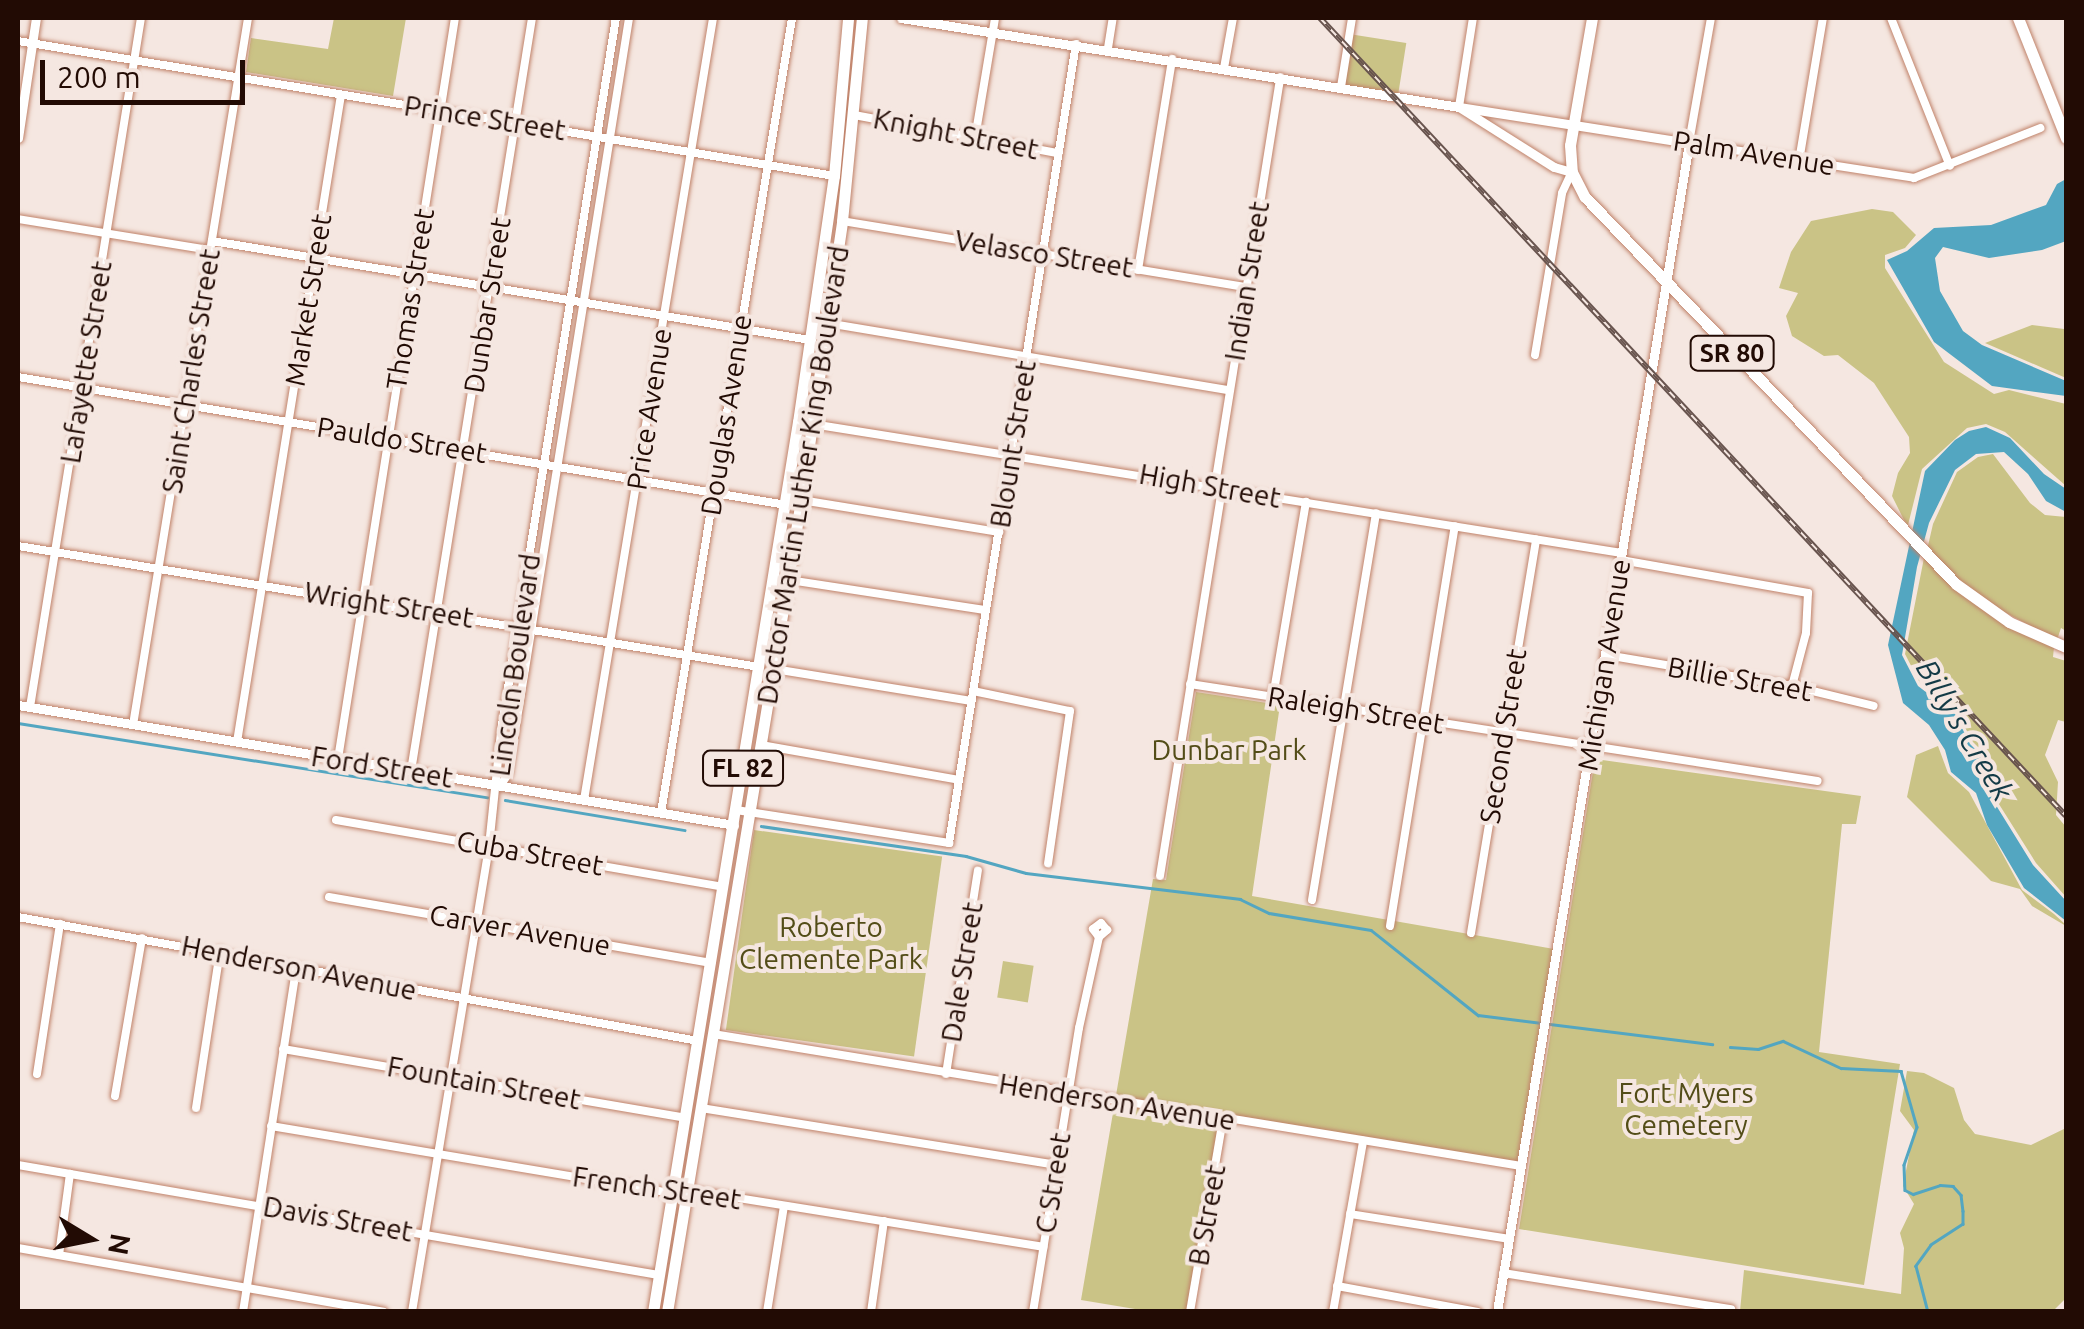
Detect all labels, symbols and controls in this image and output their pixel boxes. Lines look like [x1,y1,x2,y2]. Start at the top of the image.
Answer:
scale bar [45,40,250,102]
text: 200 m [57,60,141,94]
street label: Prince Street [402,89,568,147]
street label: Knight Street [871,102,1041,166]
street label: Palm Avenue [1671,124,1837,182]
street label: Indian Street [1218,199,1276,363]
street label: Thomas Street [379,206,441,392]
street label: Market Street [278,211,338,389]
street label: Dunbar Street [457,215,517,395]
street label: Velasco Street [952,223,1136,285]
street label: Doctor Martin Luther King Boulevard [750,243,856,707]
street label: Saint Charles Street [155,246,227,496]
street label: Lafayette Street [53,258,119,466]
street label: Douglas Avenue [694,312,758,518]
street label: Price Avenue [620,326,678,492]
road number: SR 80 [1690,333,1774,373]
street label: Blount Street [983,358,1043,530]
street label: Pauldo Street [315,410,489,470]
street label: High Street [1137,457,1283,515]
street label: Lincoln Boulevard [483,552,547,778]
street label: Michigan Avenue [1571,557,1637,773]
street label: Wright Street [302,575,476,635]
street label: Second Street [1473,646,1533,826]
street label: Billie Street [1665,650,1815,708]
water label: Billy's Creek [1909,653,2021,807]
street label: Raleigh Street [1265,679,1447,741]
park label: Dunbar Park [1151,733,1307,767]
street label: Ford Street [309,739,455,795]
road number: FL 82 [700,748,786,788]
street label: Cuba Street [454,824,606,882]
street label: Carver Avenue [427,898,613,962]
street label: Dale Street [934,899,990,1045]
park label: Roberto Clemente Park [739,910,923,976]
street label: Henderson Avenue [179,929,419,1007]
street label: Fountain Street [385,1049,583,1117]
street label: Henderson Avenue [997,1067,1237,1137]
park label: Fort Myers Cemetery [1618,1076,1754,1142]
street label: C Street [1028,1130,1078,1236]
street label: French Street [571,1160,743,1216]
street label: B Street [1182,1162,1232,1268]
north arrow [40,1189,140,1289]
street label: Davis Street [261,1189,415,1249]
text: N [103,1231,137,1257]

